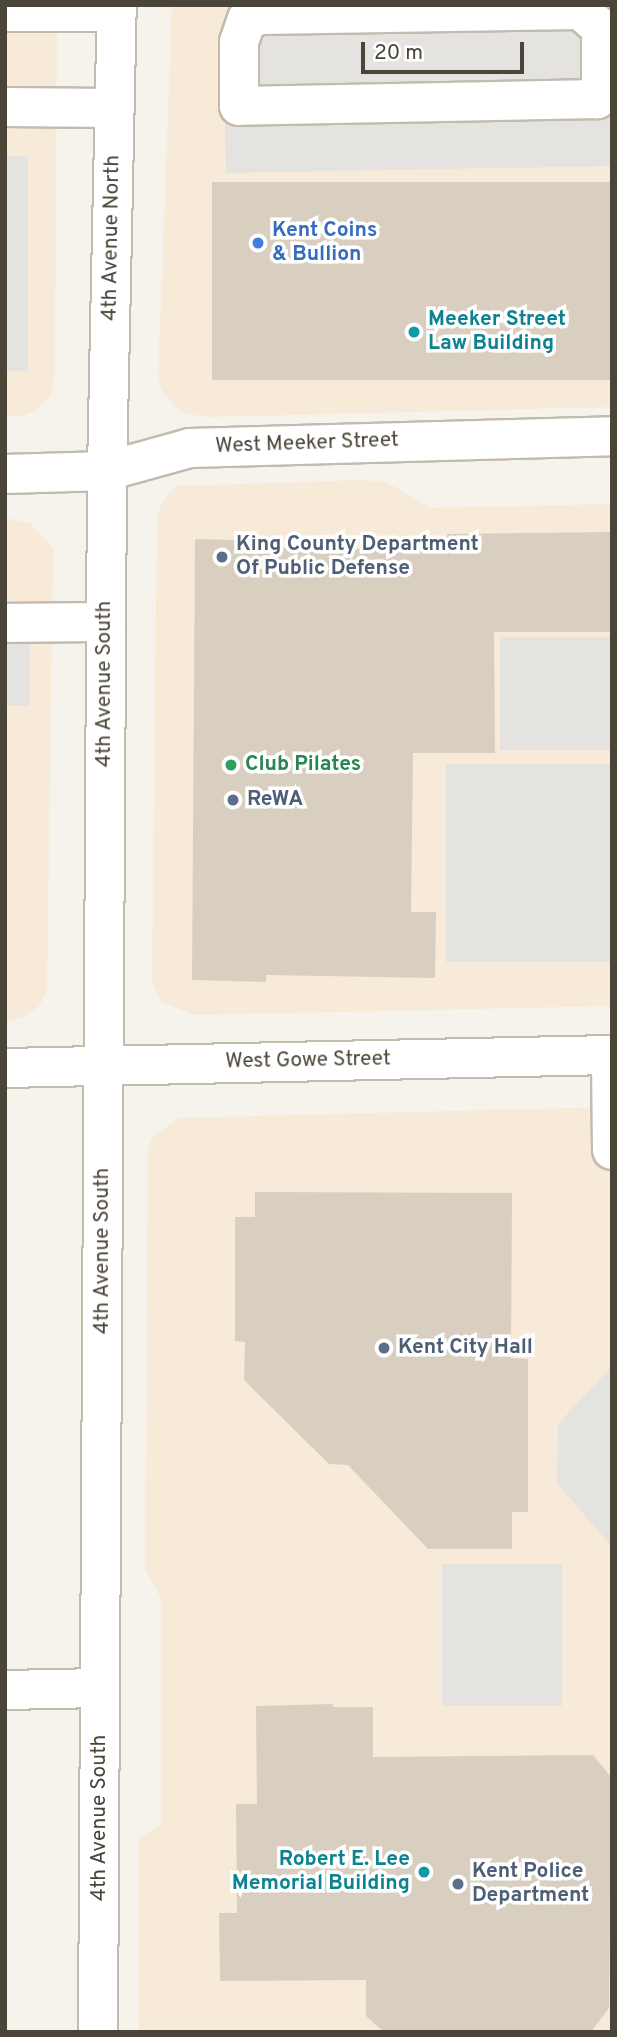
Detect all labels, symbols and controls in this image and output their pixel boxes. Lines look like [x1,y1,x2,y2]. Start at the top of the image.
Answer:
scale bar [365,28,528,72]
text: 20 m [374,40,423,67]
street label: 4th Avenue North [98,154,126,322]
place label: Kent Coins & Bullion [272,218,377,268]
marker: Kent Coins & Bullion [250,235,266,251]
place label: Meeker Street Law Building [428,307,566,357]
marker: Meeker Street Law Building [406,324,422,340]
street label: West Meeker Street [215,428,399,460]
place label: King County Department Of Public Defense [236,532,479,582]
marker: King County Department Of Public Defense [214,549,230,565]
street label: 4th Avenue South [92,600,118,768]
place label: Club Pilates [245,752,361,778]
marker: Club Pilates [223,757,239,773]
place label: ReWA [247,787,303,813]
marker: ReWA [225,792,241,808]
street label: West Gowe Street [225,1047,391,1075]
street label: 4th Avenue South [90,1167,116,1335]
place label: Kent City Hall [398,1335,533,1361]
marker: Kent City Hall [376,1340,392,1356]
street label: 4th Avenue South [87,1734,113,1902]
place label: Robert E. Lee Memorial Building [232,1847,410,1897]
place label: Kent Police Department [472,1859,589,1909]
marker: Robert E. Lee Memorial Building [416,1864,432,1880]
marker: Kent Police Department [450,1876,466,1892]

